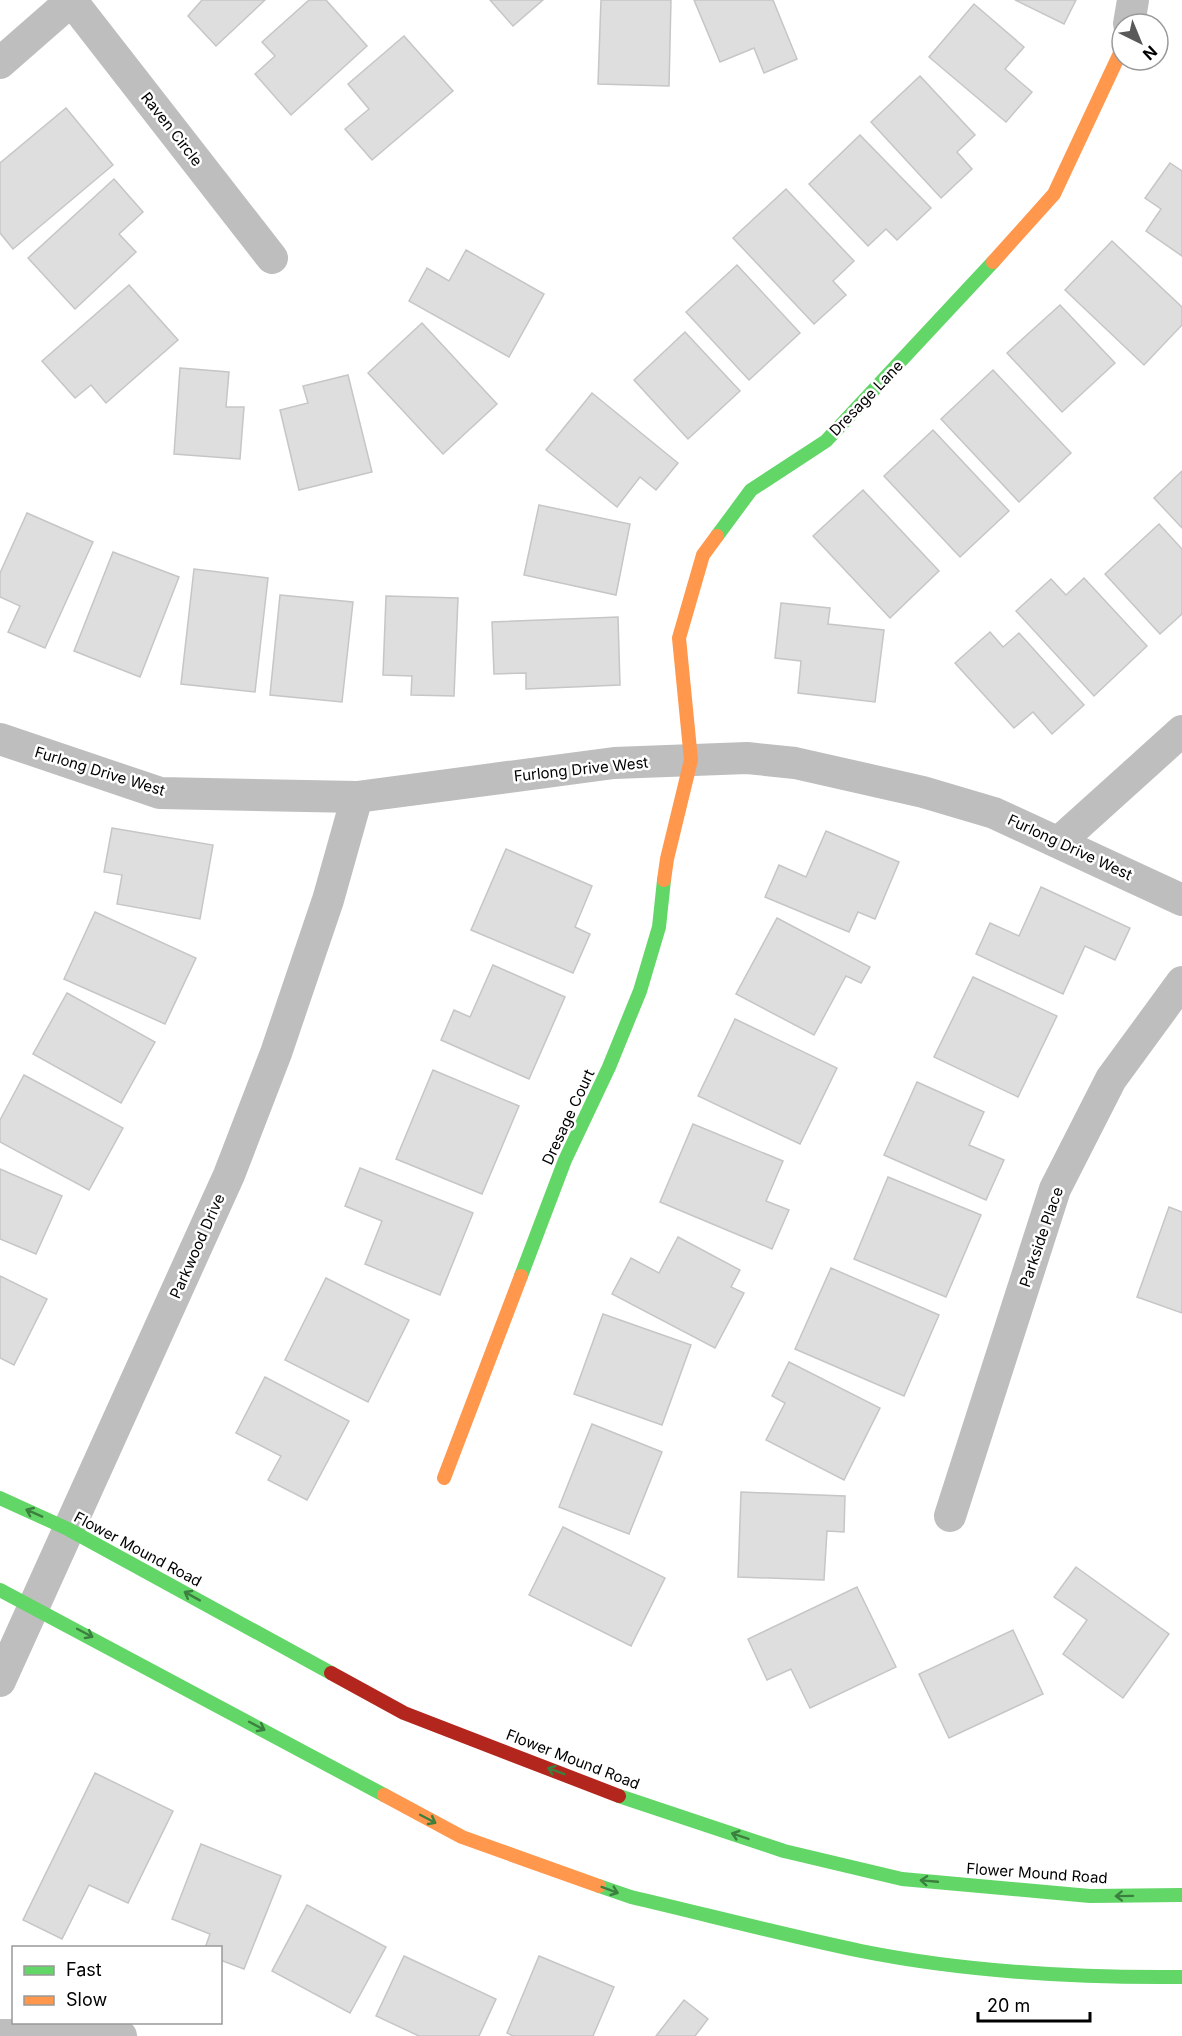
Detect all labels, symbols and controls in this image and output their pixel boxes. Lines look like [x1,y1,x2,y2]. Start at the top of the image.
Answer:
north arrow [1110,12,1170,72]
text: N [1139,41,1162,64]
street label: Raven Circle [137,88,207,170]
street label: Dresage Lane [825,356,907,440]
street label: Furlong Drive West [33,742,167,800]
street label: Furlong Drive West [513,752,649,786]
street label: Furlong Drive West [1005,810,1135,884]
street label: Dresage Court [538,1066,598,1168]
street label: Parkside Place [1015,1184,1067,1290]
street label: Parkwood Drive [165,1191,229,1301]
one-way arrow [26,1507,44,1519]
street label: Flower Mound Road [71,1507,205,1591]
one-way arrow [184,1590,201,1602]
one-way arrow [76,1627,93,1639]
one-way arrow [248,1720,265,1732]
street label: Flower Mound Road [503,1725,643,1793]
one-way arrow [547,1765,566,1776]
one-way arrow [419,1814,437,1825]
one-way arrow [731,1830,750,1841]
street label: Flower Mound Road [966,1859,1108,1887]
one-way arrow [920,1875,940,1886]
one-way arrow [600,1885,619,1896]
one-way arrow [1114,1890,1134,1902]
legend [12,1946,222,2024]
text: Fast [66,1959,102,1980]
scale bar [978,1985,1090,2023]
text: Slow [66,1989,107,2010]
text: 20 m [987,1995,1030,2016]

